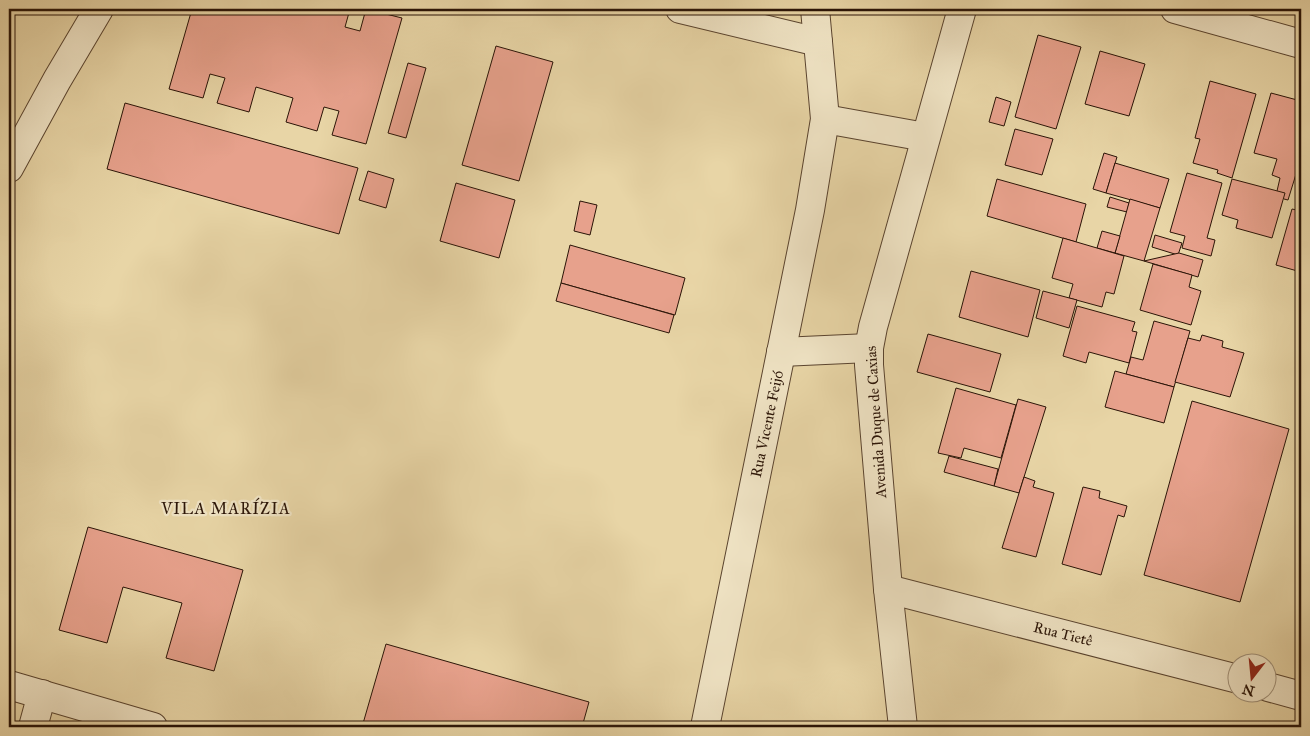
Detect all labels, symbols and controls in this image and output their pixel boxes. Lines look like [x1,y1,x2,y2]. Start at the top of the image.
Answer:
street label: Avenida Duque de Caxias [862,345,891,500]
street label: Rua Vicente Feijó [747,368,787,479]
district label: VILA MARÍZIA [160,497,291,518]
street label: Rua Tietê [1032,618,1094,650]
north arrow [1228,654,1278,704]
text: N [1240,680,1257,700]

